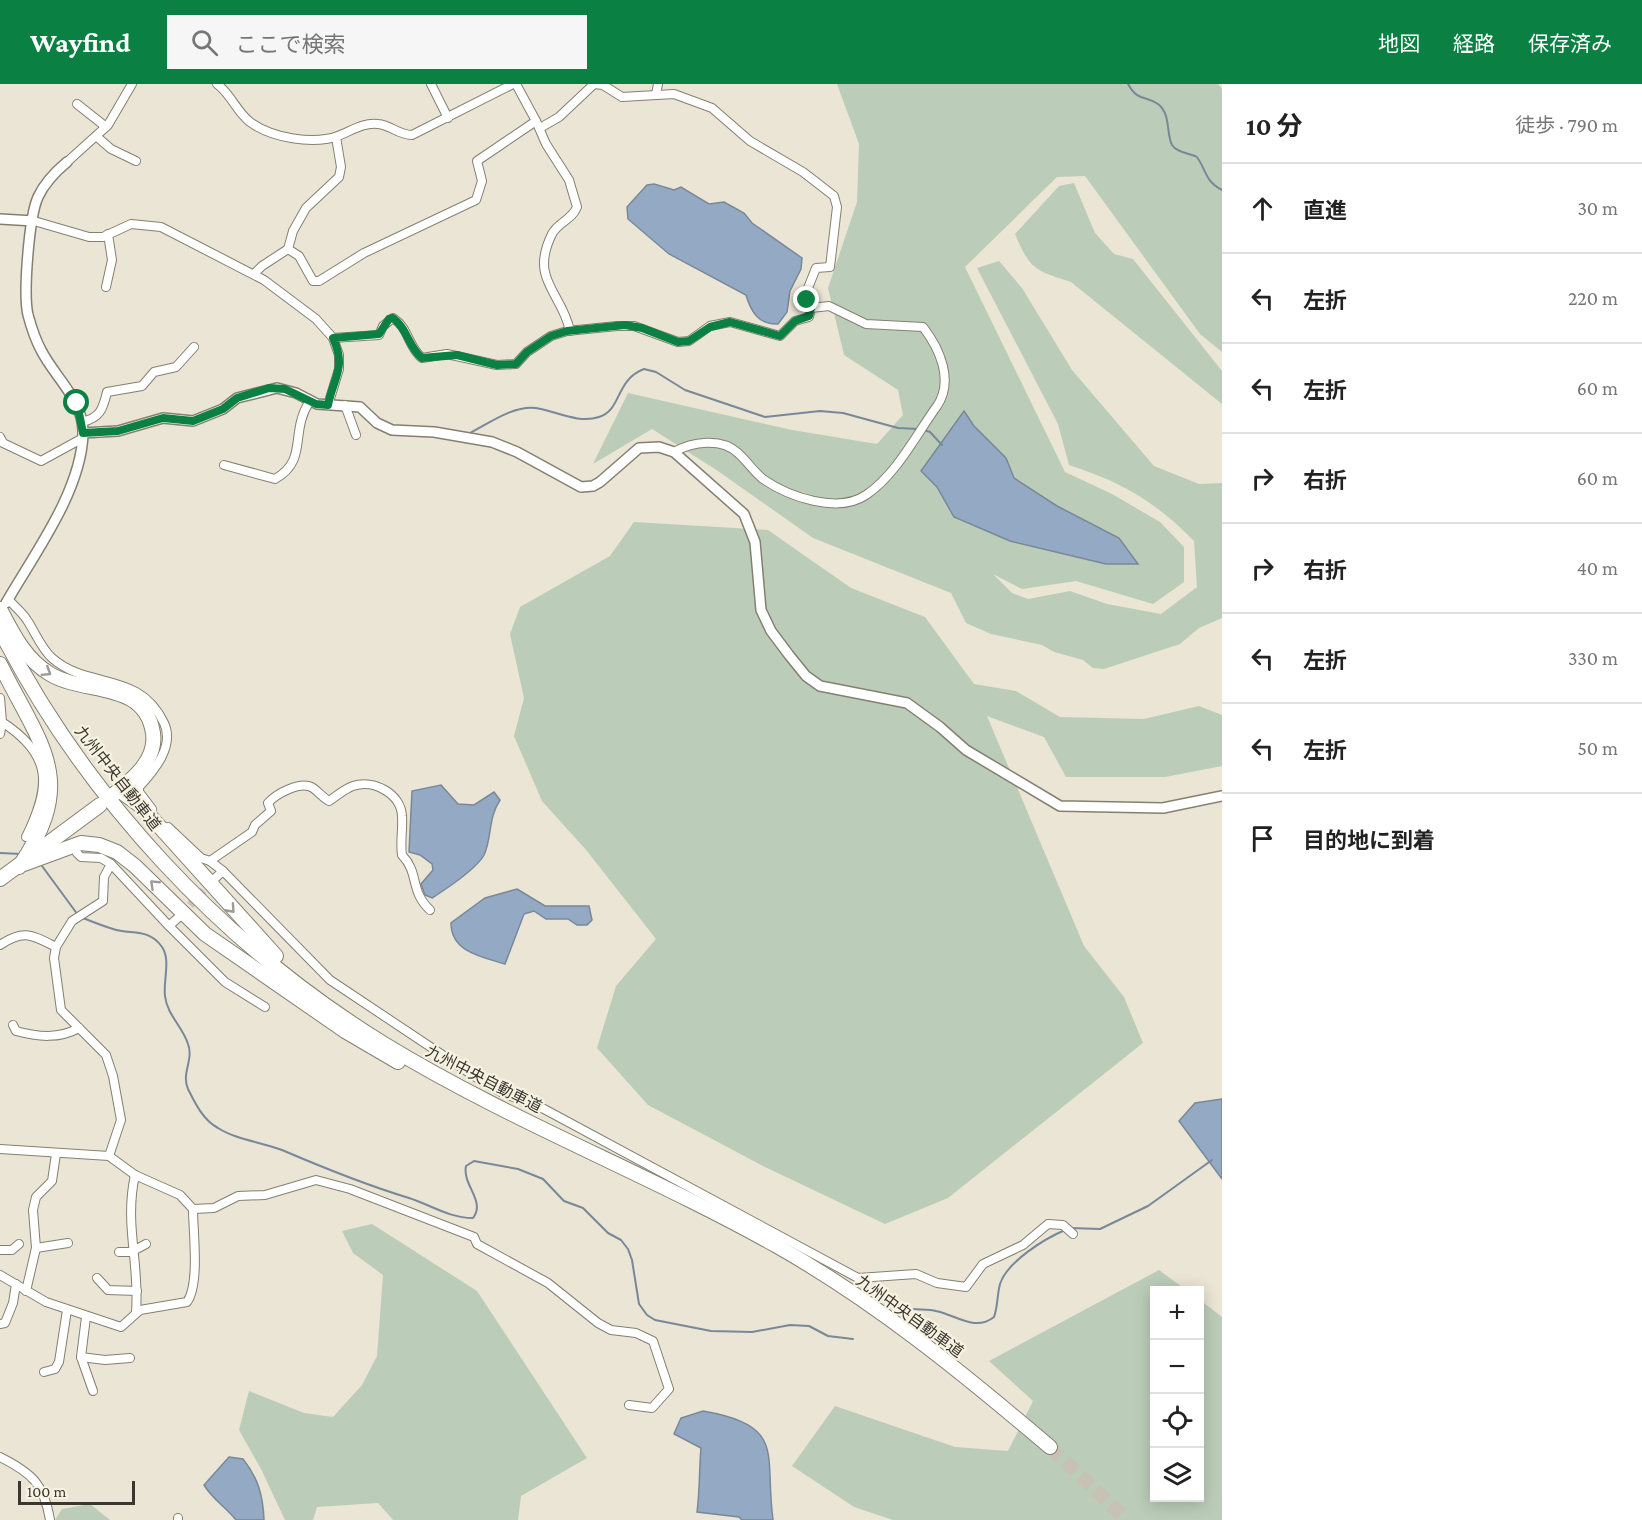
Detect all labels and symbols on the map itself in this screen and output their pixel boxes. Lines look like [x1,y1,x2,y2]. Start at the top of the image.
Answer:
route end [793,286,819,312]
route start [63,389,89,415]
one-way arrow [41,664,51,676]
street label: 九州中央自動車道 [72,722,164,834]
one-way arrow [151,880,161,891]
one-way arrow [224,902,235,913]
street label: 九州中央自動車道 [423,1042,545,1116]
street label: 九州中央自動車道 [853,1272,967,1360]
scale bar [18,1478,135,1506]

